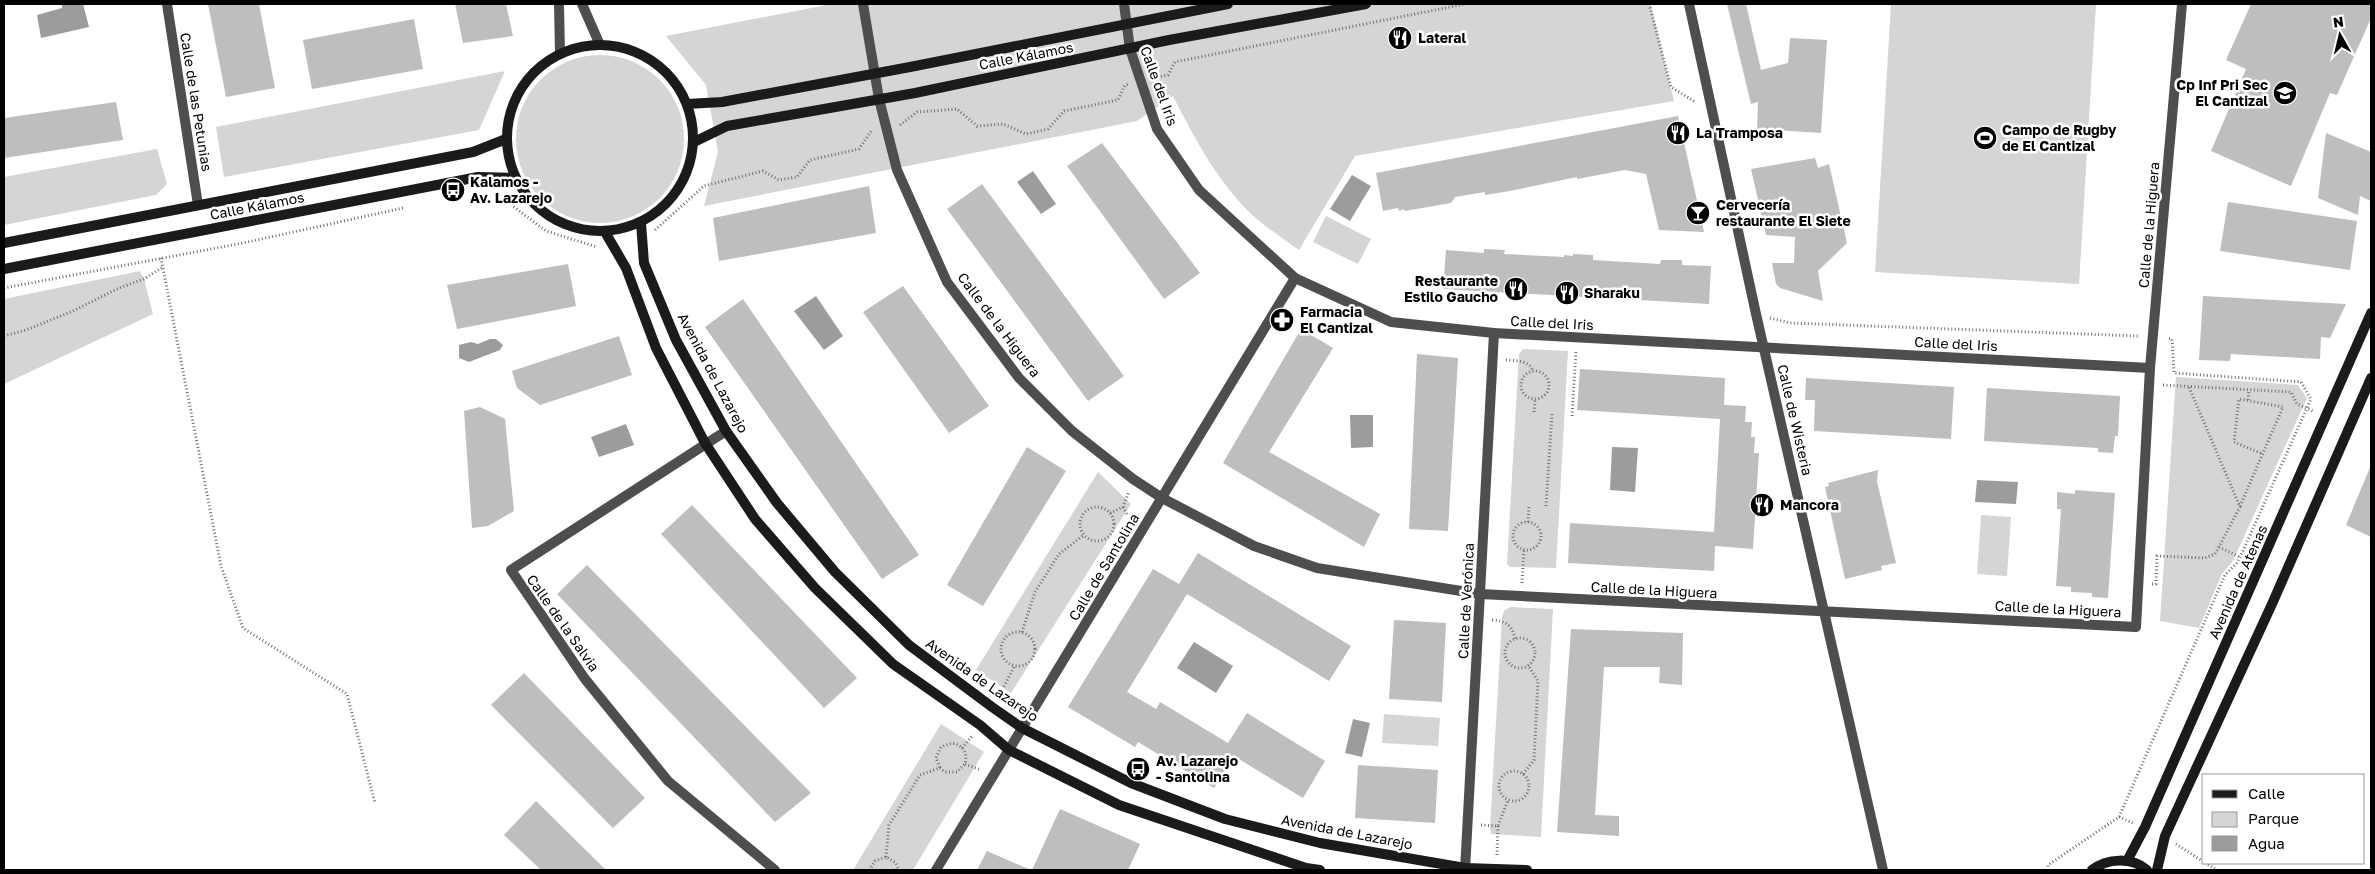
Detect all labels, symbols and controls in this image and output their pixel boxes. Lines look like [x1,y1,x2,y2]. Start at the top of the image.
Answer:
north arrow [2315,10,2365,60]
text: N [2332,12,2345,31]
restaurant icon: Lateral [1387,25,1413,51]
place label: Lateral [1418,29,1466,46]
street label: Calle de las Petunias [177,31,216,173]
street label: Calle Kálamos [977,38,1075,73]
street label: Calle del Iris [1137,44,1182,128]
place label: Cp Inf Pri Sec El Cantizal [2176,76,2268,109]
school or university icon: Cp Inf Pri Sec El Cantizal [2272,80,2298,106]
restaurant icon: La Tramposa [1665,120,1691,146]
place label: Campo de Rugby de El Cantizal [2002,121,2117,154]
place label: La Tramposa [1696,124,1783,141]
sports icon: Campo de Rugby de El Cantizal [1972,125,1998,151]
street label: Calle de la Higuera [2135,161,2162,289]
place label: Kalamos - Av. Lazarejo [470,173,552,206]
bus stop icon: Kalamos - Av. Lazarejo [440,177,466,203]
street label: Calle Kálamos [208,188,306,223]
place label: Cervecería restaurante El Siete [1716,196,1851,229]
bar icon: Cervecería restaurante El Siete [1685,200,1711,226]
street label: Calle de la Higuera [954,269,1044,380]
place label: Restaurante Estilo Gaucho [1404,272,1498,305]
restaurant icon: Restaurante Estilo Gaucho [1503,276,1529,302]
restaurant icon: Sharaku [1554,280,1580,306]
place label: Sharaku [1584,284,1640,301]
place label: Farmacia El Cantizal [1300,303,1373,336]
pharmacy icon: Farmacia El Cantizal [1269,307,1295,333]
street label: Avenida de Lazarejo [675,310,752,436]
street label: Calle del Iris [1510,312,1594,333]
street label: Calle del Iris [1914,333,1998,354]
street label: Calle de Wisteria [1774,363,1817,477]
restaurant icon: Mancora [1749,492,1775,518]
place label: Mancora [1780,496,1839,513]
street label: Calle de Santolina [1065,510,1142,623]
street label: Avenida de Atenas [2205,522,2270,642]
street label: Calle de Verónica [1454,542,1477,660]
street label: Calle de la Salvia [524,571,603,675]
street label: Calle de la Higuera [1590,578,1718,601]
street label: Calle de la Higuera [1994,597,2122,620]
street label: Avenida de Lazarejo [923,634,1042,725]
place label: Av. Lazarejo - Santolina [1156,752,1238,785]
bus stop icon: Av. Lazarejo - Santolina [1125,756,1151,782]
legend [2202,774,2365,864]
text: Calle [2248,784,2285,802]
text: Parque [2248,809,2299,827]
street label: Avenida de Lazarejo [1280,810,1414,853]
text: Agua [2248,834,2285,852]

